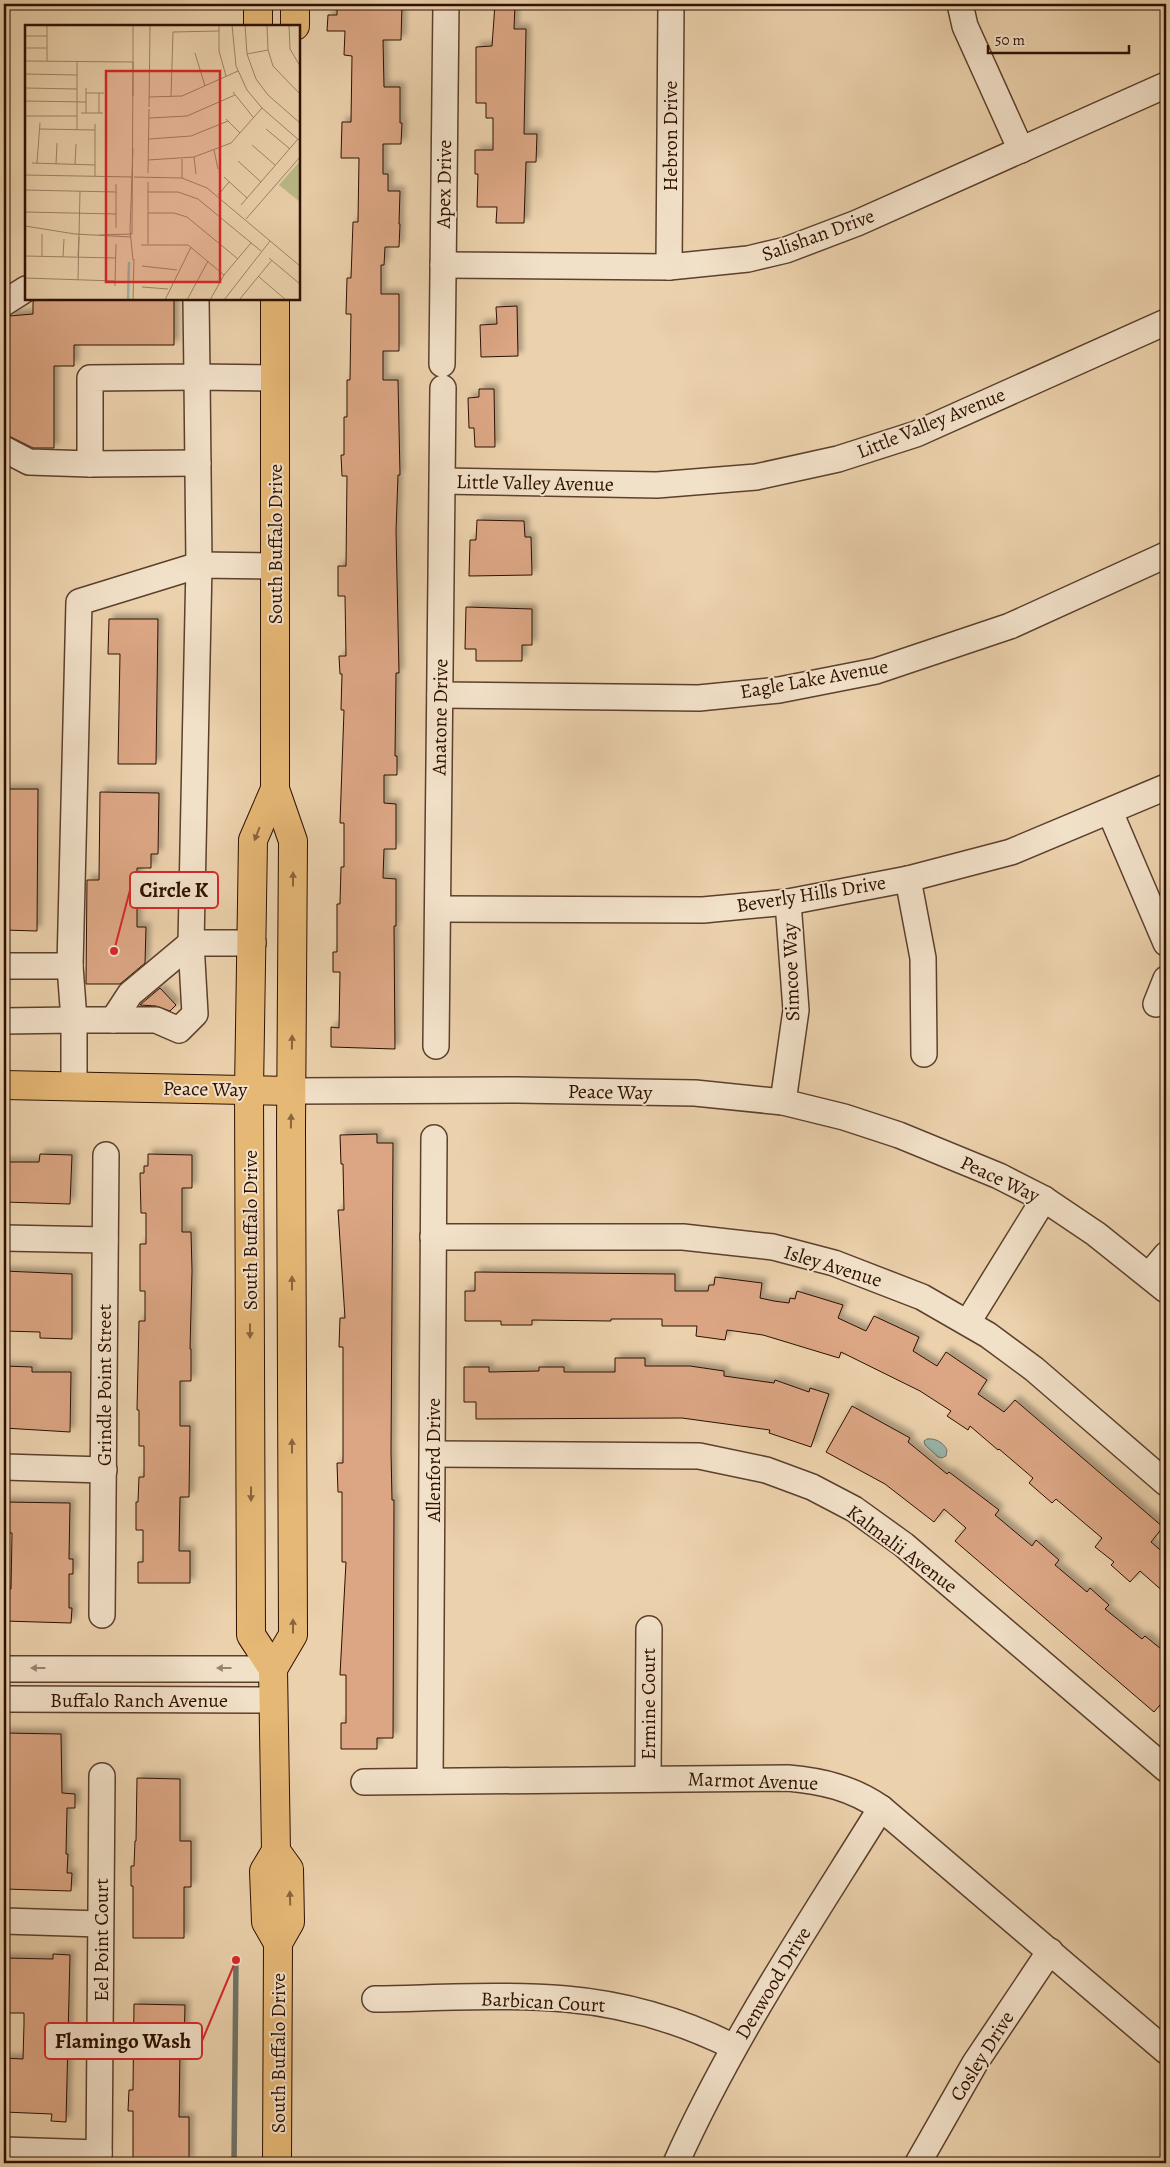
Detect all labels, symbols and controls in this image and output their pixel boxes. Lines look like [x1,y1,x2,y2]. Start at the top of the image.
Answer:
scale bar [988,22,1129,54]
inset map [25,25,300,300]
text: 50 m [995,30,1025,50]
street label: Hebron Drive [657,80,684,192]
street label: Apex Drive [430,139,458,230]
street label: Salishan Drive [758,202,878,268]
street label: Little Valley Avenue [853,381,1009,465]
street label: South Buffalo Drive [262,464,289,624]
street label: Little Valley Avenue [456,468,614,498]
street label: Eagle Lake Avenue [738,653,890,705]
street label: Anatone Drive [425,658,455,777]
one-way arrow [252,827,260,841]
street label: Beverly Hills Drive [734,869,888,919]
one-way arrow [289,871,297,887]
callout: Circle K [130,872,218,908]
text: Circle K [140,876,209,904]
street label: Simcoe Way [776,921,806,1022]
one-way arrow [288,1034,296,1050]
street label: Peace Way [163,1075,249,1103]
street label: Peace Way [568,1078,654,1106]
one-way arrow [287,1113,295,1129]
street label: Peace Way [956,1149,1045,1210]
street label: South Buffalo Drive [237,1150,264,1310]
street label: Isley Avenue [781,1238,885,1294]
one-way arrow [288,1275,296,1291]
street label: Grindle Point Street [91,1304,118,1466]
one-way arrow [246,1324,254,1340]
street label: Allenford Drive [420,1398,447,1523]
one-way arrow [288,1438,296,1454]
one-way arrow [247,1486,255,1502]
street label: Kalmalii Avenue [841,1498,963,1600]
one-way arrow [289,1618,297,1634]
street label: Ermine Court [635,1648,662,1760]
one-way arrow [29,1664,45,1672]
one-way arrow [216,1664,232,1672]
street label: Buffalo Ranch Avenue [50,1687,228,1714]
street label: Marmot Avenue [687,1765,819,1797]
street label: Eel Point Court [88,1878,115,2002]
one-way arrow [285,1890,293,1906]
street label: Denwood Drive [729,1922,817,2044]
street label: South Buffalo Drive [265,1973,292,2133]
street label: Barbican Court [480,1985,606,2019]
street label: Cosley Drive [944,2006,1020,2106]
callout: Flamingo Wash [45,2023,202,2059]
text: Flamingo Wash [55,2027,191,2055]

